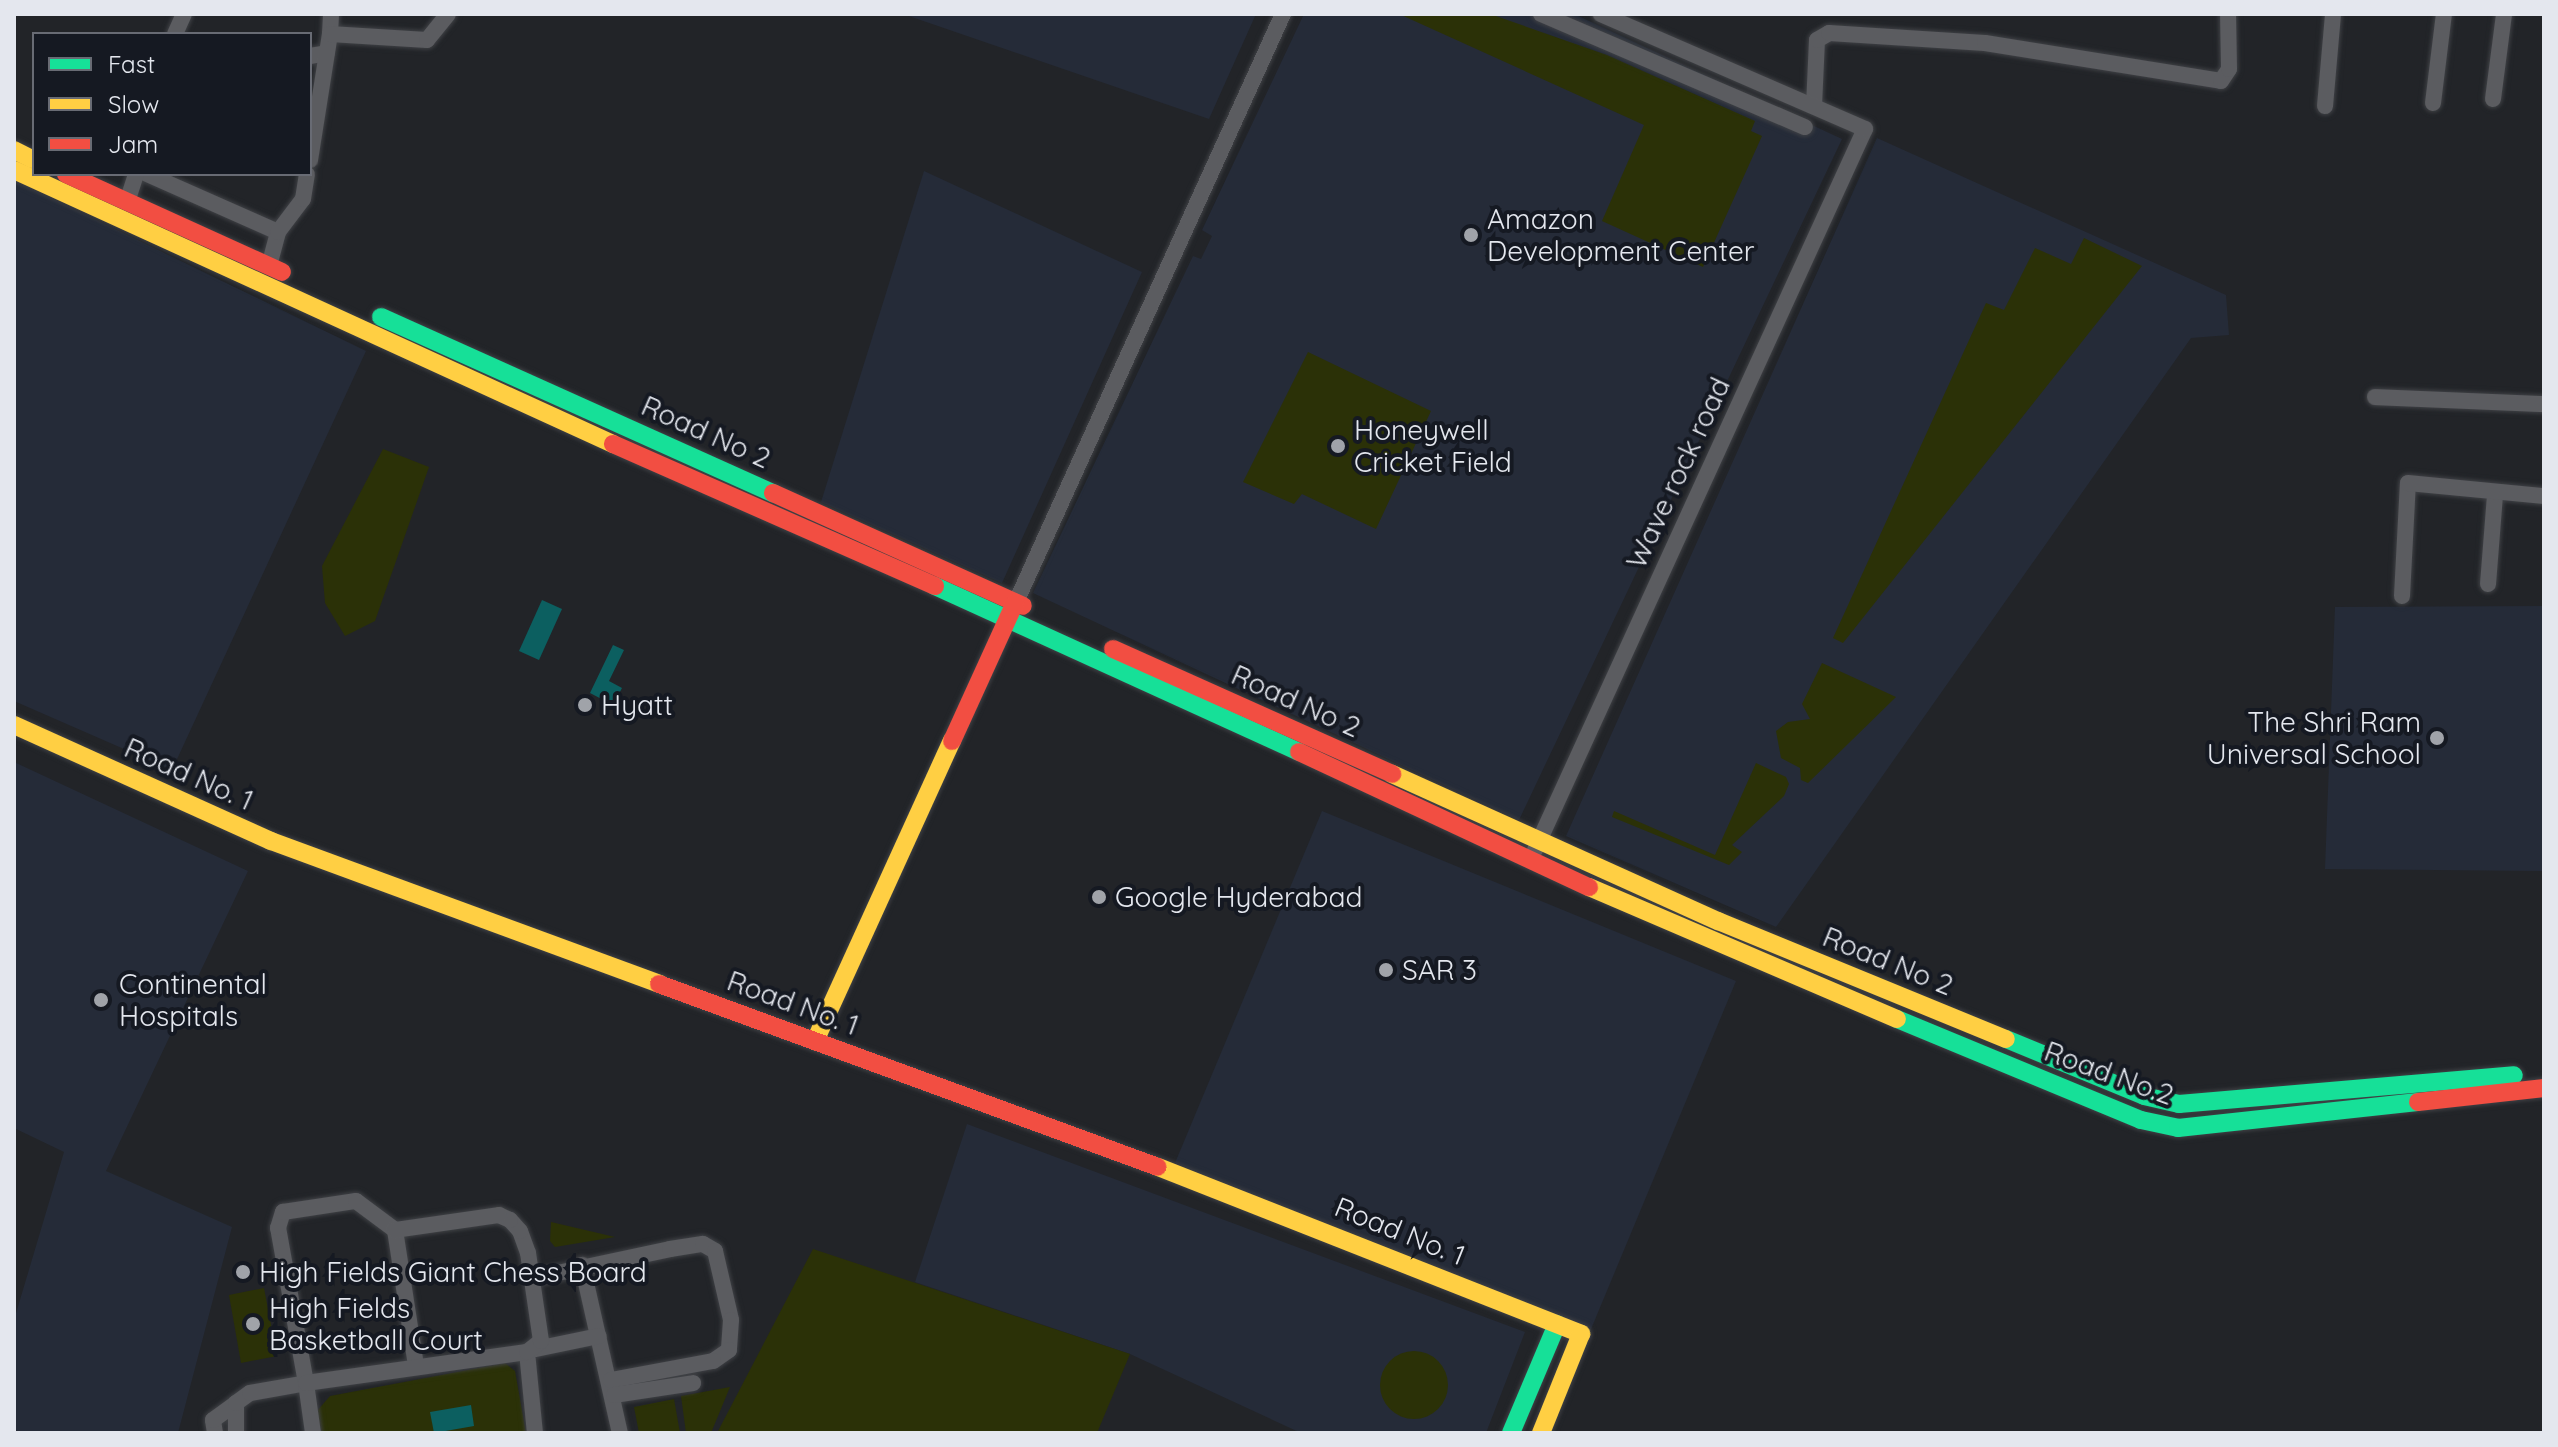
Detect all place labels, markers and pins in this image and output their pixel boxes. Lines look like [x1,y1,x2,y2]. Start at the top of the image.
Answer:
place label: Amazon Development Center [1487,202,1754,268]
marker: Amazon Development Center [1462,226,1480,244]
place label: Honeywell Cricket Field [1354,413,1512,479]
marker: Honeywell Cricket Field [1329,437,1347,455]
place label: Hyatt [601,688,673,722]
marker: Hyatt [576,696,594,714]
place label: The Shri Ram Universal School [2207,705,2421,771]
marker: The Shri Ram Universal School [2428,729,2446,747]
place label: Google Hyderabad [1115,880,1362,914]
marker: Google Hyderabad [1090,888,1108,906]
place label: SAR 3 [1402,953,1477,987]
marker: SAR 3 [1377,961,1395,979]
place label: Continental Hospitals [119,967,267,1033]
marker: Continental Hospitals [90,989,112,1011]
place label: High Fields Giant Chess Board [259,1255,647,1289]
marker: High Fields Giant Chess Board [234,1263,252,1281]
place label: High Fields Basketball Court [269,1291,483,1357]
marker: High Fields Basketball Court [244,1315,262,1333]

